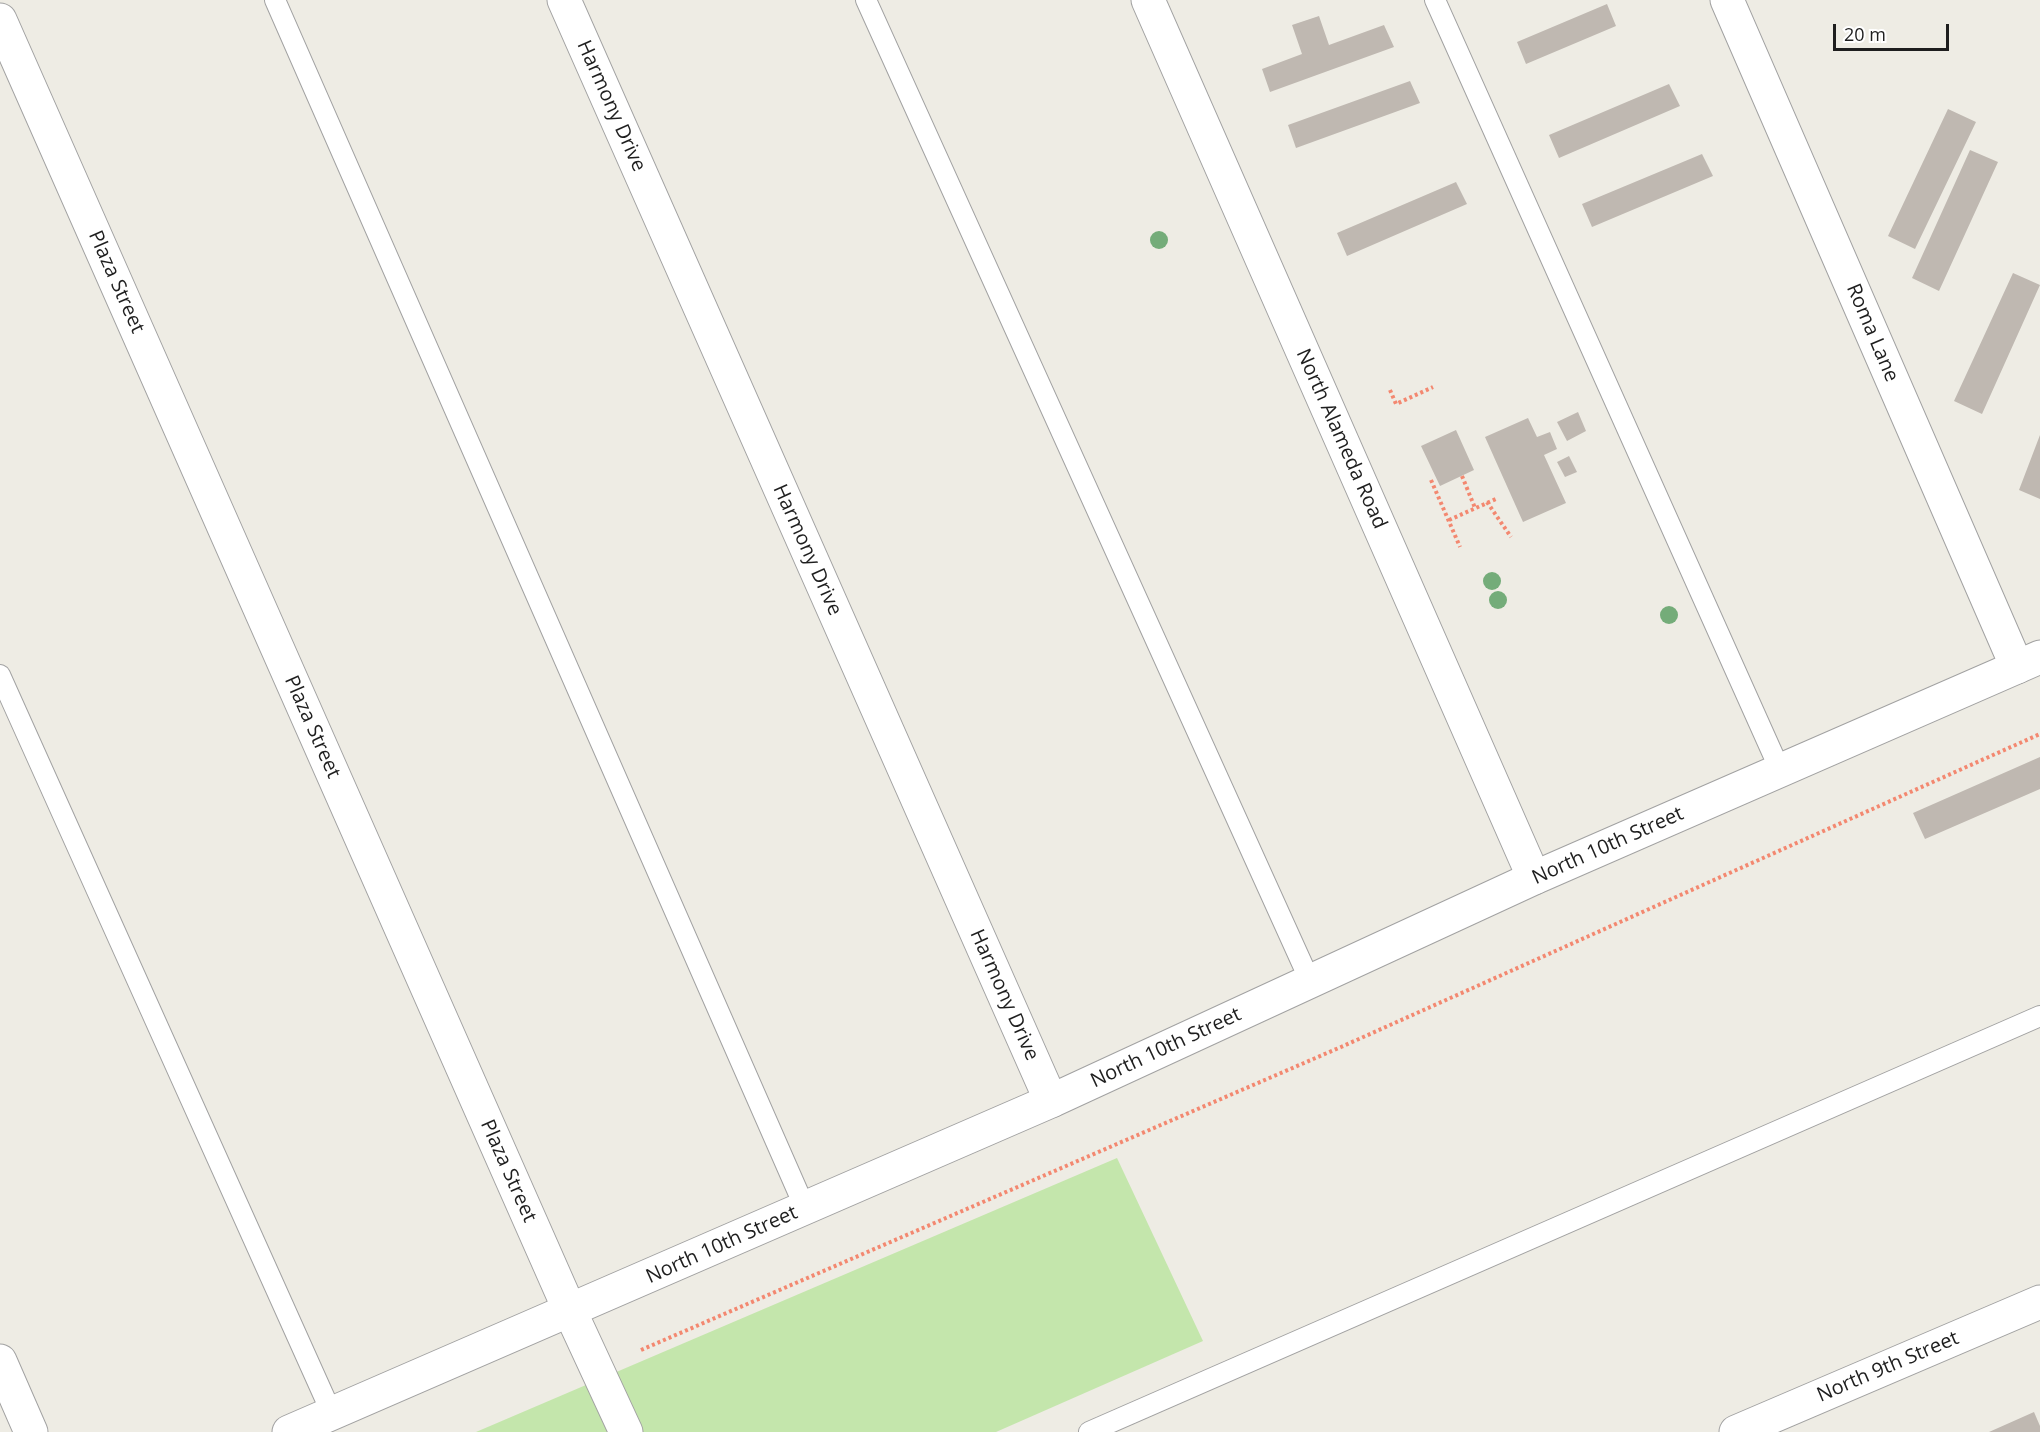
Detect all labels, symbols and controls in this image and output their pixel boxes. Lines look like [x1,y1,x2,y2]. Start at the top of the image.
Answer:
scale bar [1836,12,1952,50]
text: 20 m [1844,22,1886,46]
street label: Harmony Drive [571,37,651,175]
street label: Plaza Street [83,227,149,337]
street label: Roma Lane [1841,280,1903,386]
street label: North Alameda Road [1290,345,1392,533]
street label: Harmony Drive [767,481,847,619]
street label: Plaza Street [279,672,345,782]
street label: North 10th Street [1529,802,1687,890]
street label: Harmony Drive [964,926,1044,1064]
street label: North 10th Street [1087,1003,1245,1093]
street label: Plaza Street [475,1116,541,1226]
street label: North 10th Street [643,1201,801,1289]
street label: North 9th Street [1813,1326,1963,1408]

